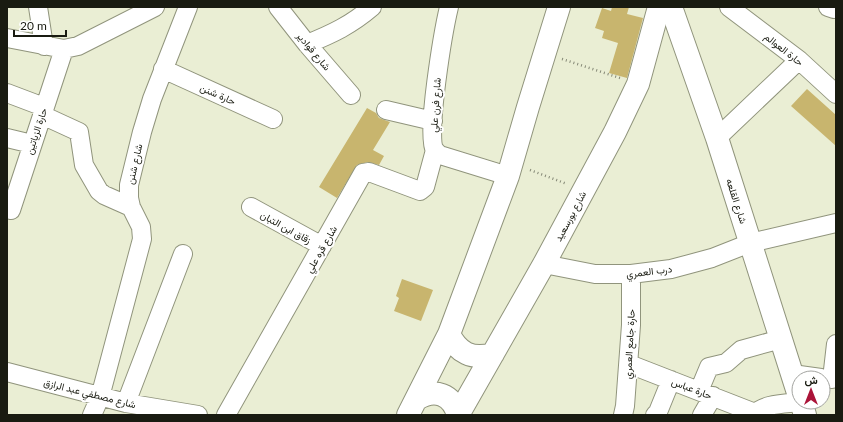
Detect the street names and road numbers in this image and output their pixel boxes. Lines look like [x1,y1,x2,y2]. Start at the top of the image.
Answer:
street label: شارع قوادير [293,29,333,73]
street label: حارة العوالم [762,30,806,69]
street label: شارع فرن علي [427,77,446,133]
street label: حارة شنن [198,81,238,108]
street label: حارة الزياتين [23,106,50,156]
street label: شارع شنن [124,142,145,186]
street label: شارع القلعه [723,177,750,226]
street label: شارع بورسعيد [552,189,589,244]
street label: زقاق ابن التبان [258,208,313,247]
street label: شارع قره علي [303,223,342,276]
street label: درب العمري [625,262,673,283]
street label: حارة جامع العمري [621,308,640,379]
street label: حارة عباس [670,375,714,402]
street label: شارع مصطفي عبد الرازق [42,376,137,413]

